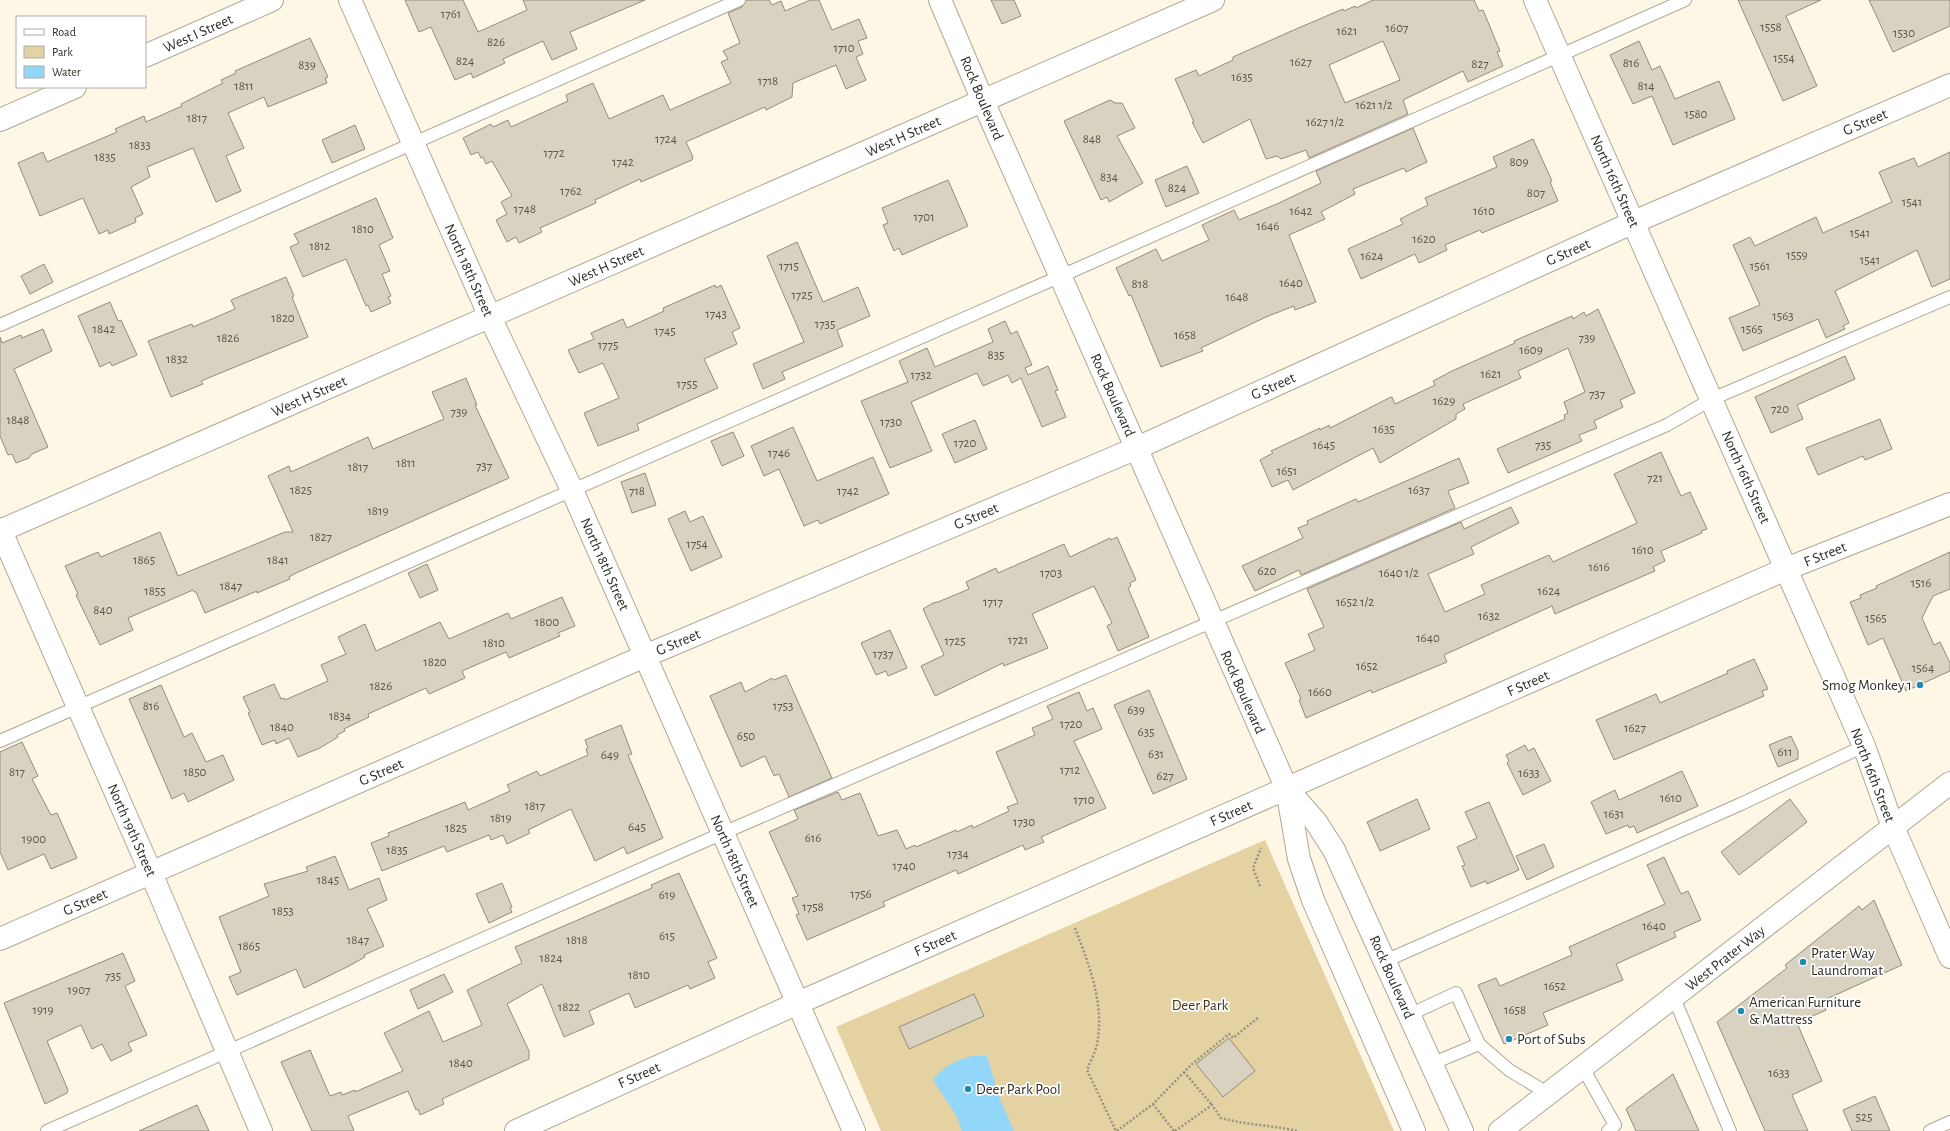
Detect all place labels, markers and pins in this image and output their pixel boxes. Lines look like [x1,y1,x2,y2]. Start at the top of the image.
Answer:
place label: Smog Monkey 1 [1822,678,1912,693]
marker: Smog Monkey 1 [1915,680,1925,690]
place label: Prater Way Laundromat [1811,946,1883,978]
marker: Prater Way Laundromat [1798,957,1808,967]
place label: American Furniture & Mattress [1749,995,1861,1027]
marker: American Furniture & Mattress [1736,1006,1746,1016]
place label: Port of Subs [1517,1032,1586,1047]
marker: Port of Subs [1504,1034,1514,1044]
place label: Deer Park Pool [976,1082,1061,1097]
marker: Deer Park Pool [963,1084,973,1094]

